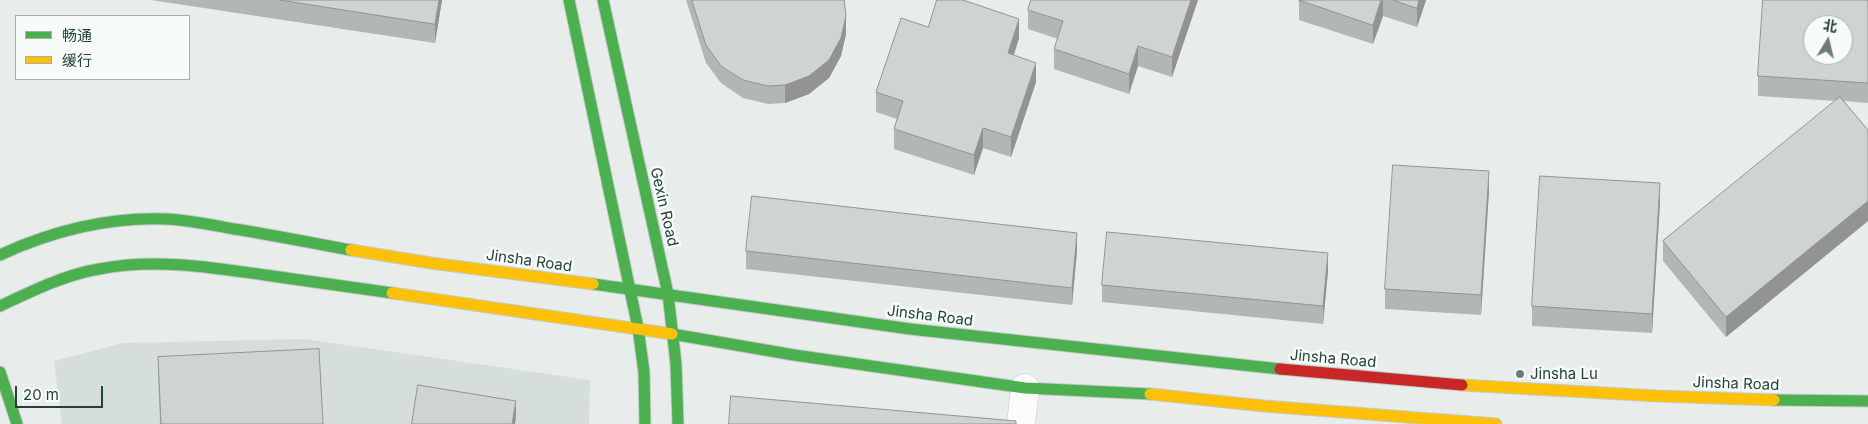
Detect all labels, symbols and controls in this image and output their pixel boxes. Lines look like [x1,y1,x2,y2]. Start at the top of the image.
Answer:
legend [15,15,190,80]
north arrow [1803,15,1853,65]
text: 北 [1822,16,1839,35]
text: 畅通 [62,26,92,45]
text: 缓行 [62,51,92,70]
street label: Gexin Road [646,166,682,248]
street label: Jinsha Road [485,246,573,276]
street label: Jinsha Road [886,302,974,330]
street label: Jinsha Road [1289,346,1377,372]
place label: Jinsha Lu [1530,365,1598,383]
marker: Jinsha Lu [1514,368,1526,380]
street label: Jinsha Road [1692,373,1780,395]
scale bar [18,376,105,408]
text: 20 m [23,385,59,404]

